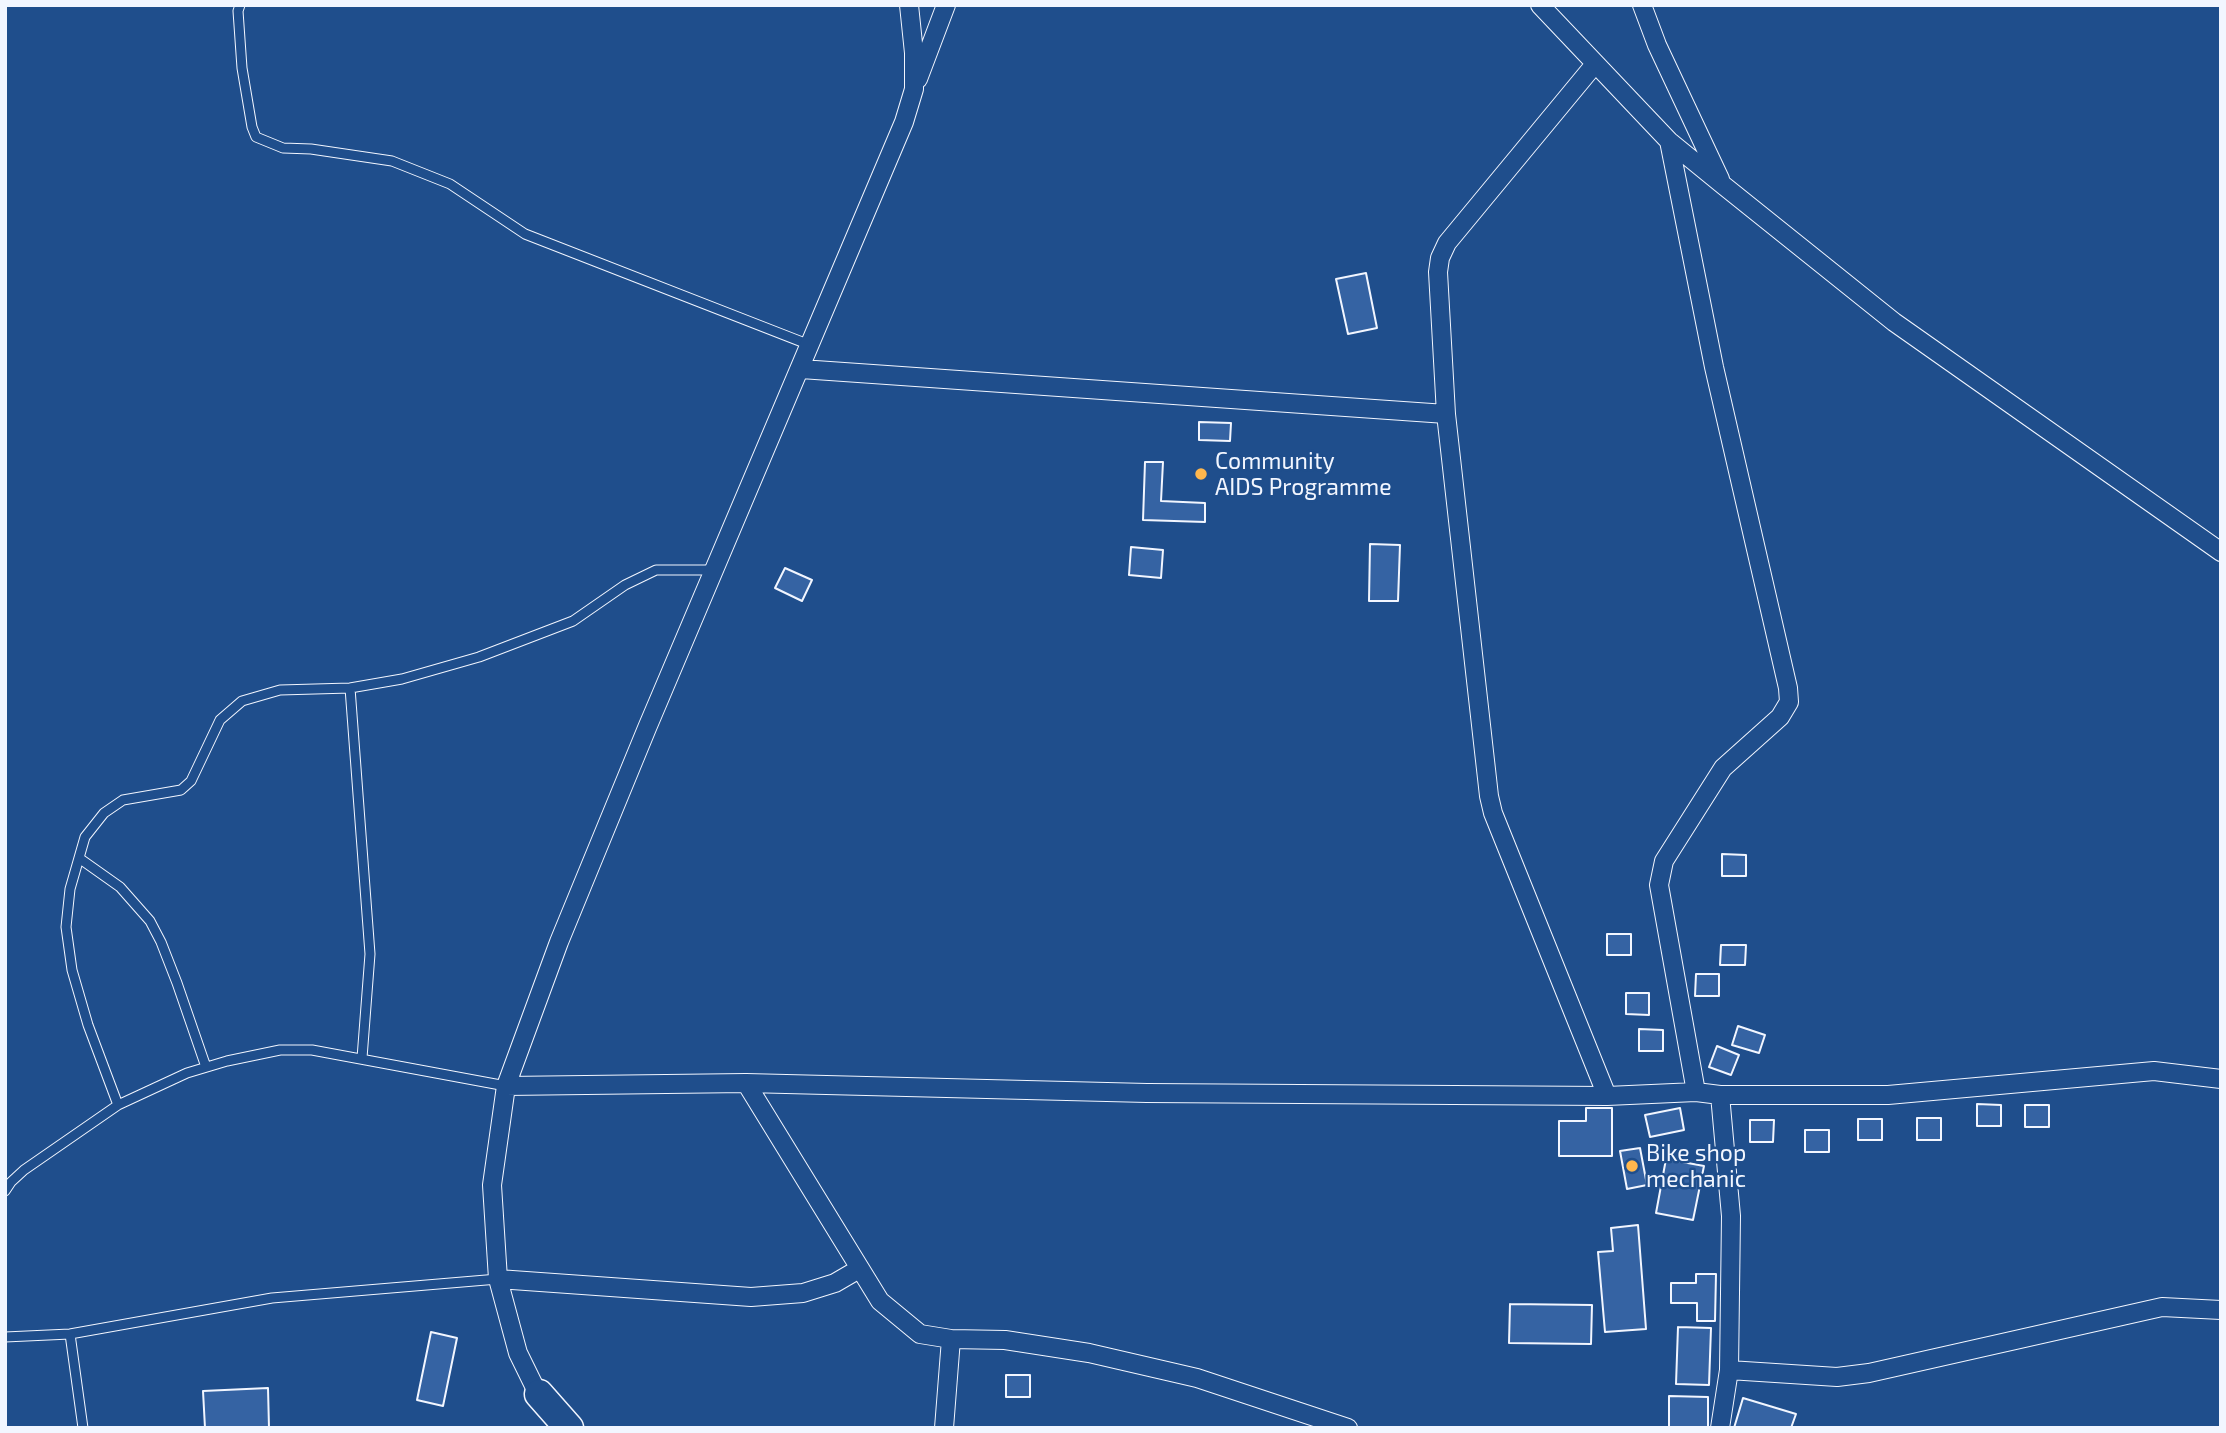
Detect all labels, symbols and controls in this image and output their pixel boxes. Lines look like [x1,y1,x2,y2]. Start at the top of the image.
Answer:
place label: Community AIDS Programme [1215,447,1392,501]
marker: Community AIDS Programme [1193,466,1209,482]
place label: Bike shop mechanic [1646,1139,1746,1193]
marker: Bike shop mechanic [1624,1158,1640,1174]

